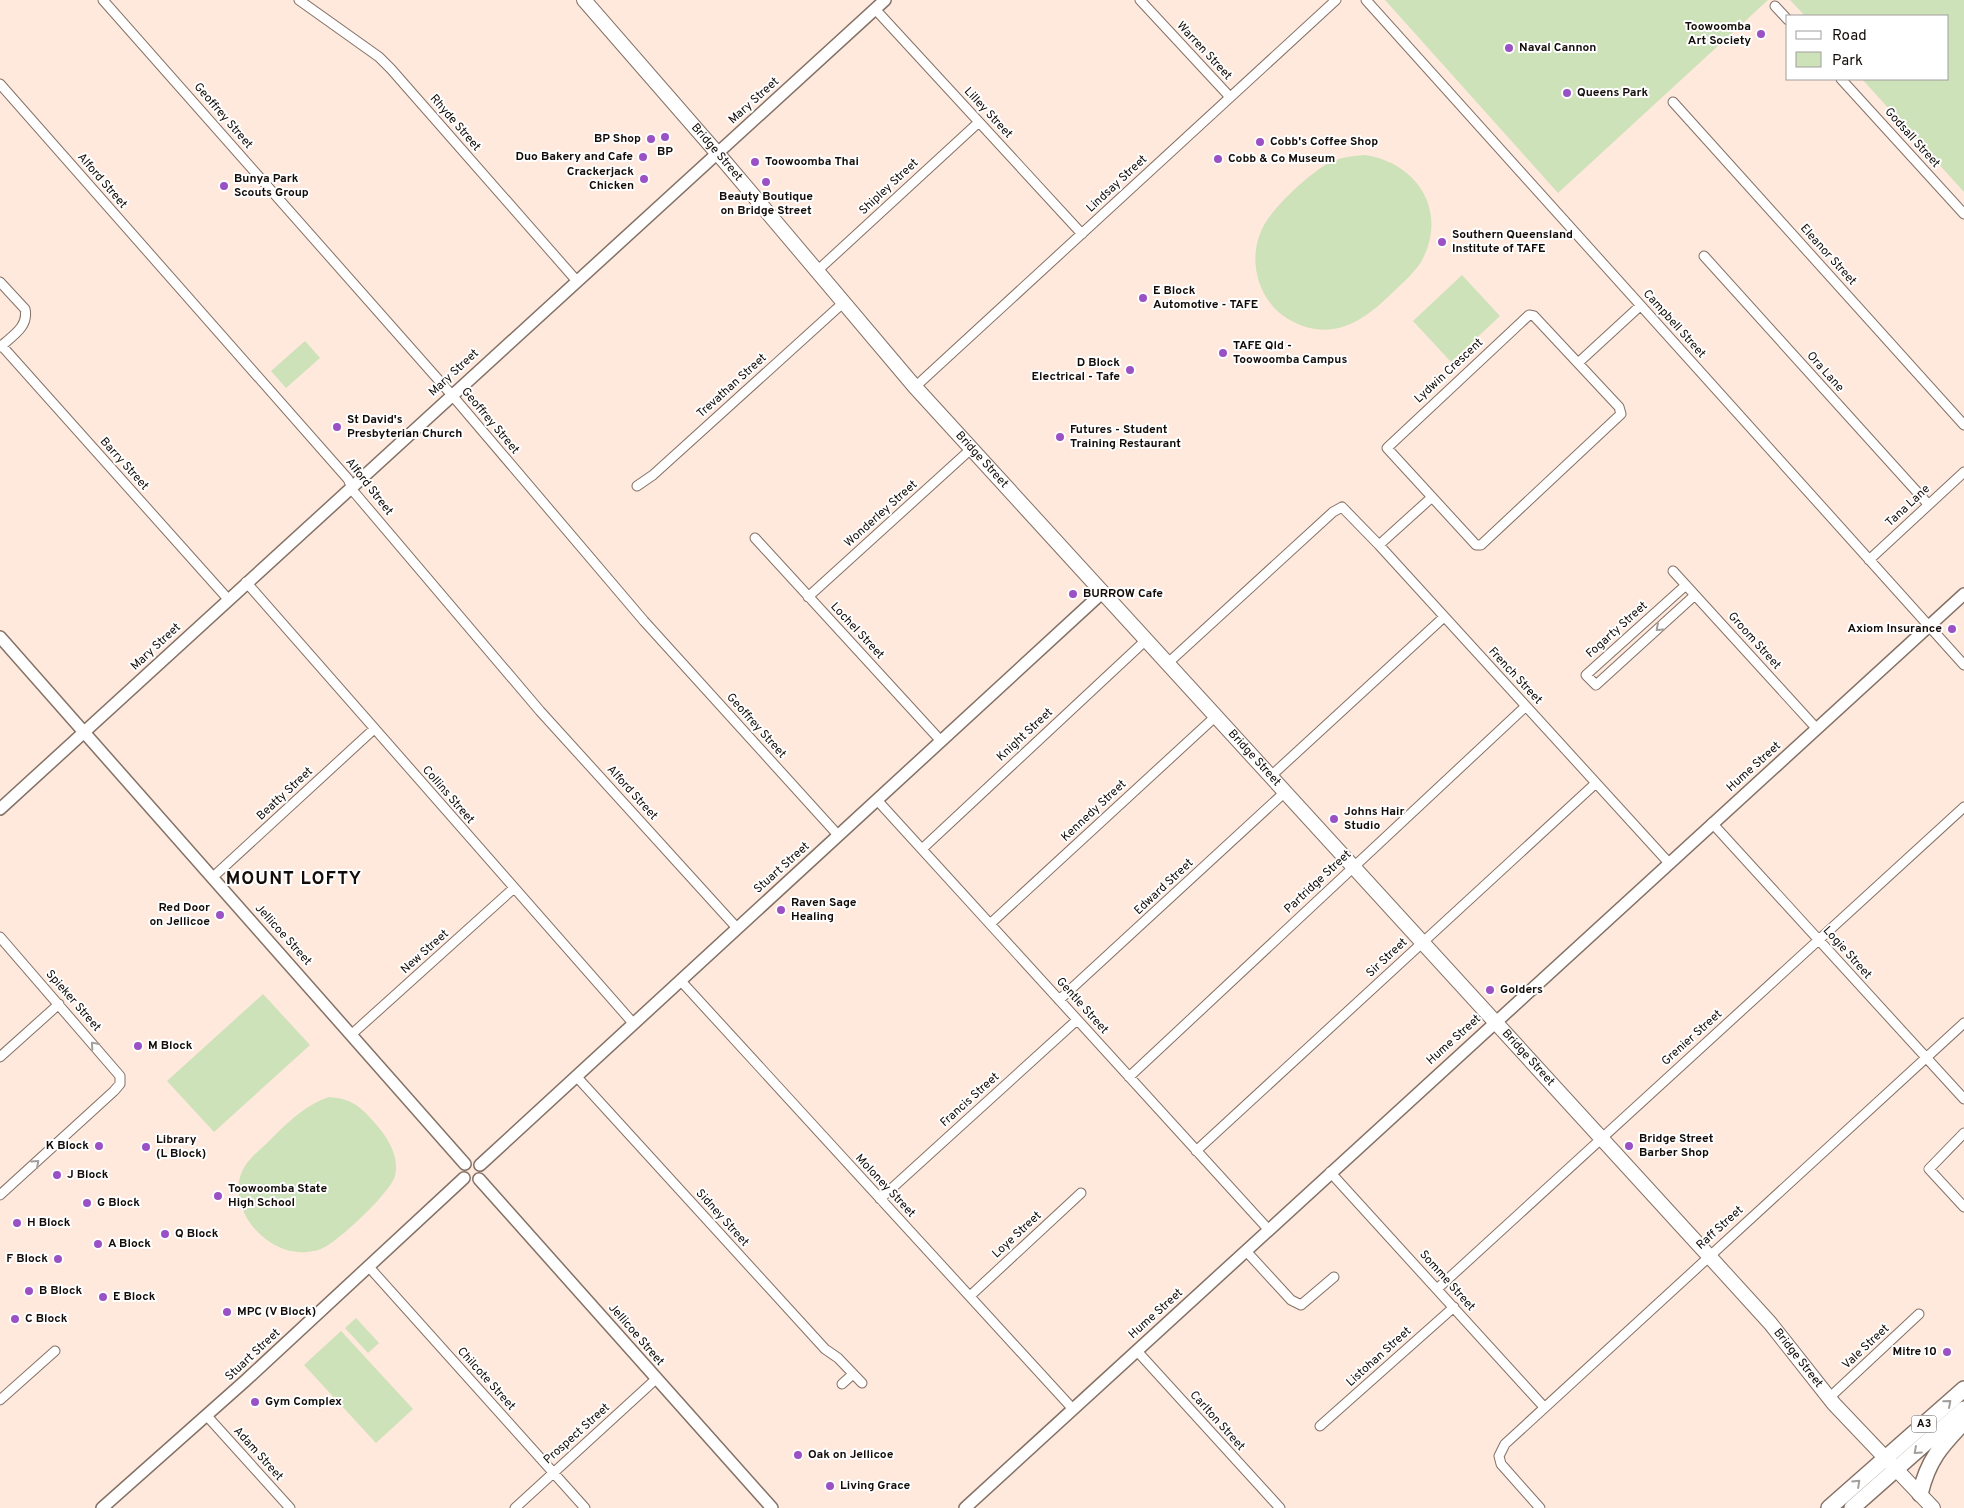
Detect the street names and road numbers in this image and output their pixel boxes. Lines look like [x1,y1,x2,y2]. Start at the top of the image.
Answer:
street label: Warren Street [1173,18,1235,84]
street label: Mary Street [725,74,783,128]
street label: Geoffrey Street [190,80,256,152]
street label: Lilley Street [960,84,1016,142]
street label: Rhyde Street [426,91,484,155]
street label: Godsall Street [1881,104,1943,172]
street label: Bridge Street [687,120,746,185]
street label: Alford Street [73,150,131,212]
street label: Lindsay Street [1083,152,1151,216]
street label: Shipley Street [856,155,922,219]
street label: Eleanor Street [1796,221,1860,289]
street label: Campbell Street [1639,286,1709,362]
street label: Lydwin Crescent [1411,335,1487,407]
street label: Mary Street [426,346,482,400]
street label: Ora Lane [1803,348,1847,396]
street label: Trevathan Street [694,350,770,422]
street label: Geoffrey Street [457,384,523,458]
street label: Bridge Street [952,428,1012,492]
street label: Barry Street [96,434,152,494]
street label: Alford Street [342,455,396,519]
street label: Wonderley Street [841,477,921,551]
street label: Tana Lane [1882,481,1934,531]
street label: Fogarty Street [1583,598,1651,662]
street label: Lochel Street [827,599,887,663]
street label: Groom Street [1724,609,1784,673]
street label: Mary Street [128,620,184,674]
street label: French Street [1484,644,1546,708]
street label: Geoffrey Street [722,690,790,762]
street label: Knight Street [993,705,1057,765]
street label: Bridge Street [1224,726,1284,790]
street label: Hume Street [1723,738,1785,796]
street label: Alford Street [603,762,661,824]
street label: Collins Street [418,763,478,827]
street label: Beatty Street [253,764,317,824]
street label: Kennedy Street [1058,777,1130,845]
street label: Stuart Street [751,839,813,897]
street label: Partridge Street [1281,847,1355,917]
street label: Edward Street [1131,855,1197,919]
street label: Jellicoe Street [251,901,315,969]
street label: Logie Street [1819,923,1875,983]
street label: New Street [398,926,452,978]
street label: Sir Street [1363,935,1411,981]
street label: Spieker Street [42,967,104,1035]
street label: Gentle Street [1052,974,1112,1038]
street label: Grenier Street [1658,1007,1726,1069]
street label: Hume Street [1423,1011,1485,1069]
street label: Bridge Street [1498,1026,1558,1090]
street label: Francis Street [937,1069,1003,1131]
street label: Moloney Street [851,1151,919,1221]
street label: Sidney Street [692,1186,752,1250]
street label: Raff Street [1693,1203,1747,1253]
street label: Loye Street [989,1208,1045,1262]
street label: Somme Street [1415,1247,1479,1315]
street label: Hume Street [1125,1285,1187,1343]
street label: Jellicoe Street [604,1300,668,1370]
street label: Vale Street [1839,1321,1893,1373]
street label: Listohan Street [1343,1324,1415,1390]
street label: Stuart Street [222,1325,284,1385]
street label: Bridge Street [1769,1325,1826,1391]
street label: Chilcote Street [453,1344,519,1414]
street label: Carlton Street [1186,1388,1248,1454]
street label: Prospect Street [540,1400,614,1468]
road number: A3 [1912,1416,1936,1432]
street label: Adam Street [230,1424,286,1484]

